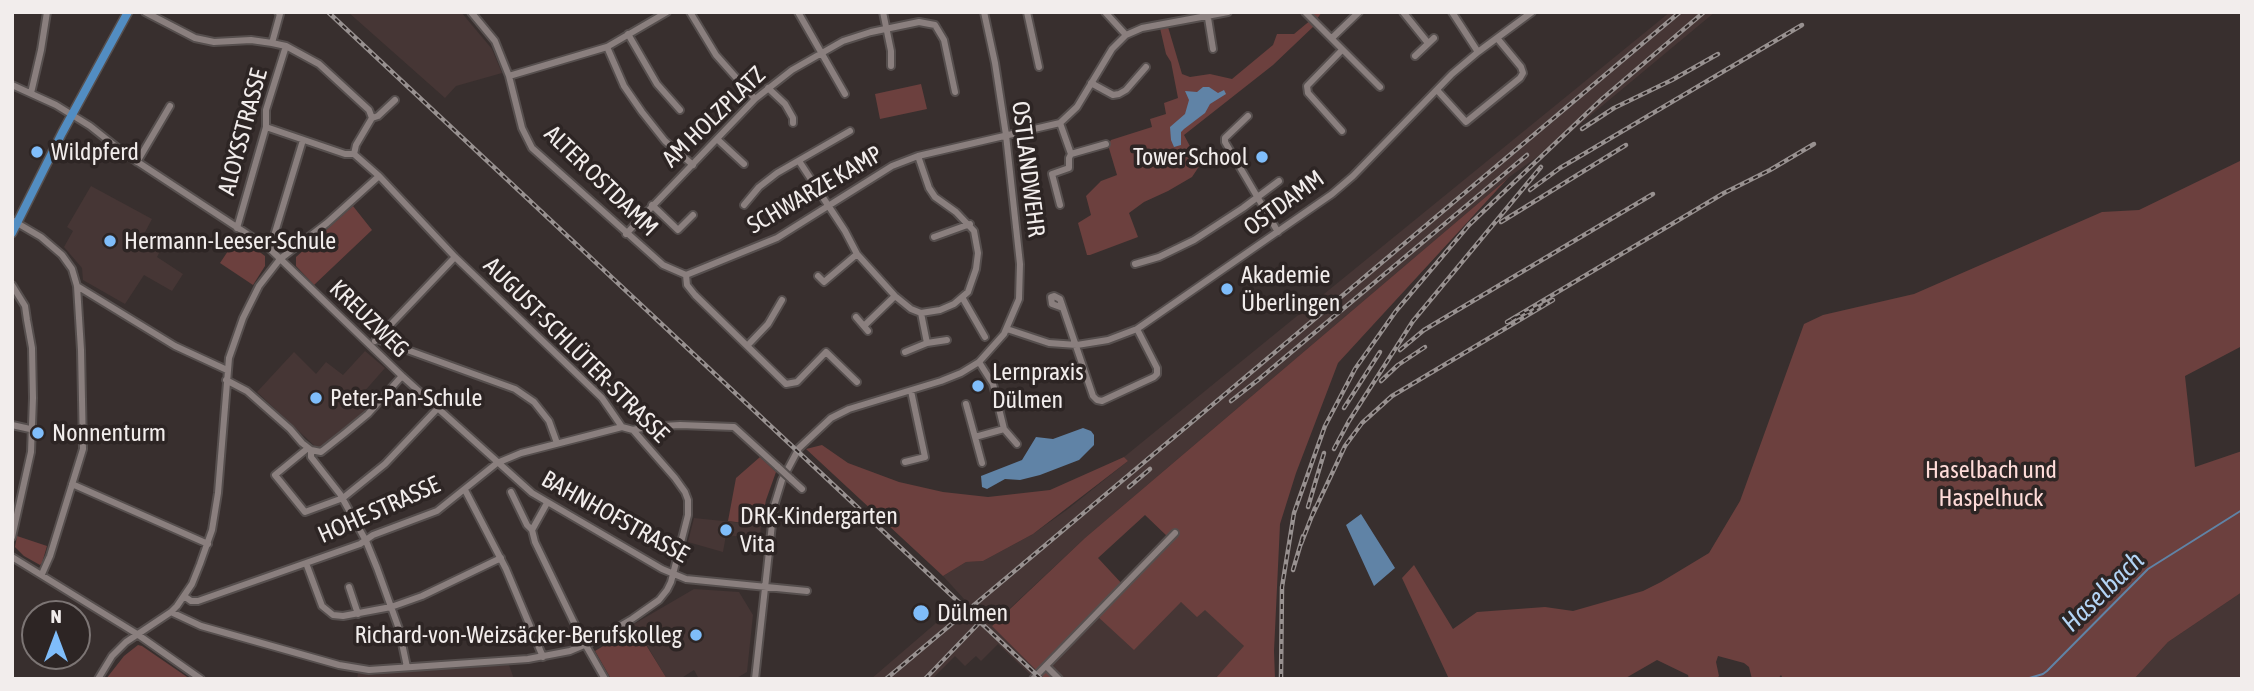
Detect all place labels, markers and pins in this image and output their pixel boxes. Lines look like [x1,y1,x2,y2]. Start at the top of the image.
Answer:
place label: Wildpferd [51,138,139,166]
place label: Tower School [1133,143,1248,171]
marker: Wildpferd [29,144,45,160]
marker: Tower School [1254,149,1270,165]
place label: Hermann-Leeser-Schule [124,227,336,255]
marker: Hermann-Leeser-Schule [102,233,118,249]
place label: Akademie Überlingen [1241,261,1340,317]
marker: Akademie Überlingen [1219,281,1235,297]
place label: Lernpraxis Dülmen [992,358,1084,414]
marker: Lernpraxis Dülmen [970,378,986,394]
place label: Peter-Pan-Schule [330,384,482,412]
marker: Peter-Pan-Schule [308,390,324,406]
place label: Nonnenturm [52,419,166,447]
marker: Nonnenturm [30,425,46,441]
place label: DRK-Kindergarten Vita [740,502,898,558]
marker: DRK-Kindergarten Vita [718,522,734,538]
place label: Dülmen [937,599,1008,627]
marker: Dülmen [911,603,931,623]
place label: Richard-von-Weizsäcker-Berufskolleg [354,621,682,649]
marker: Richard-von-Weizsäcker-Berufskolleg [688,627,704,643]

